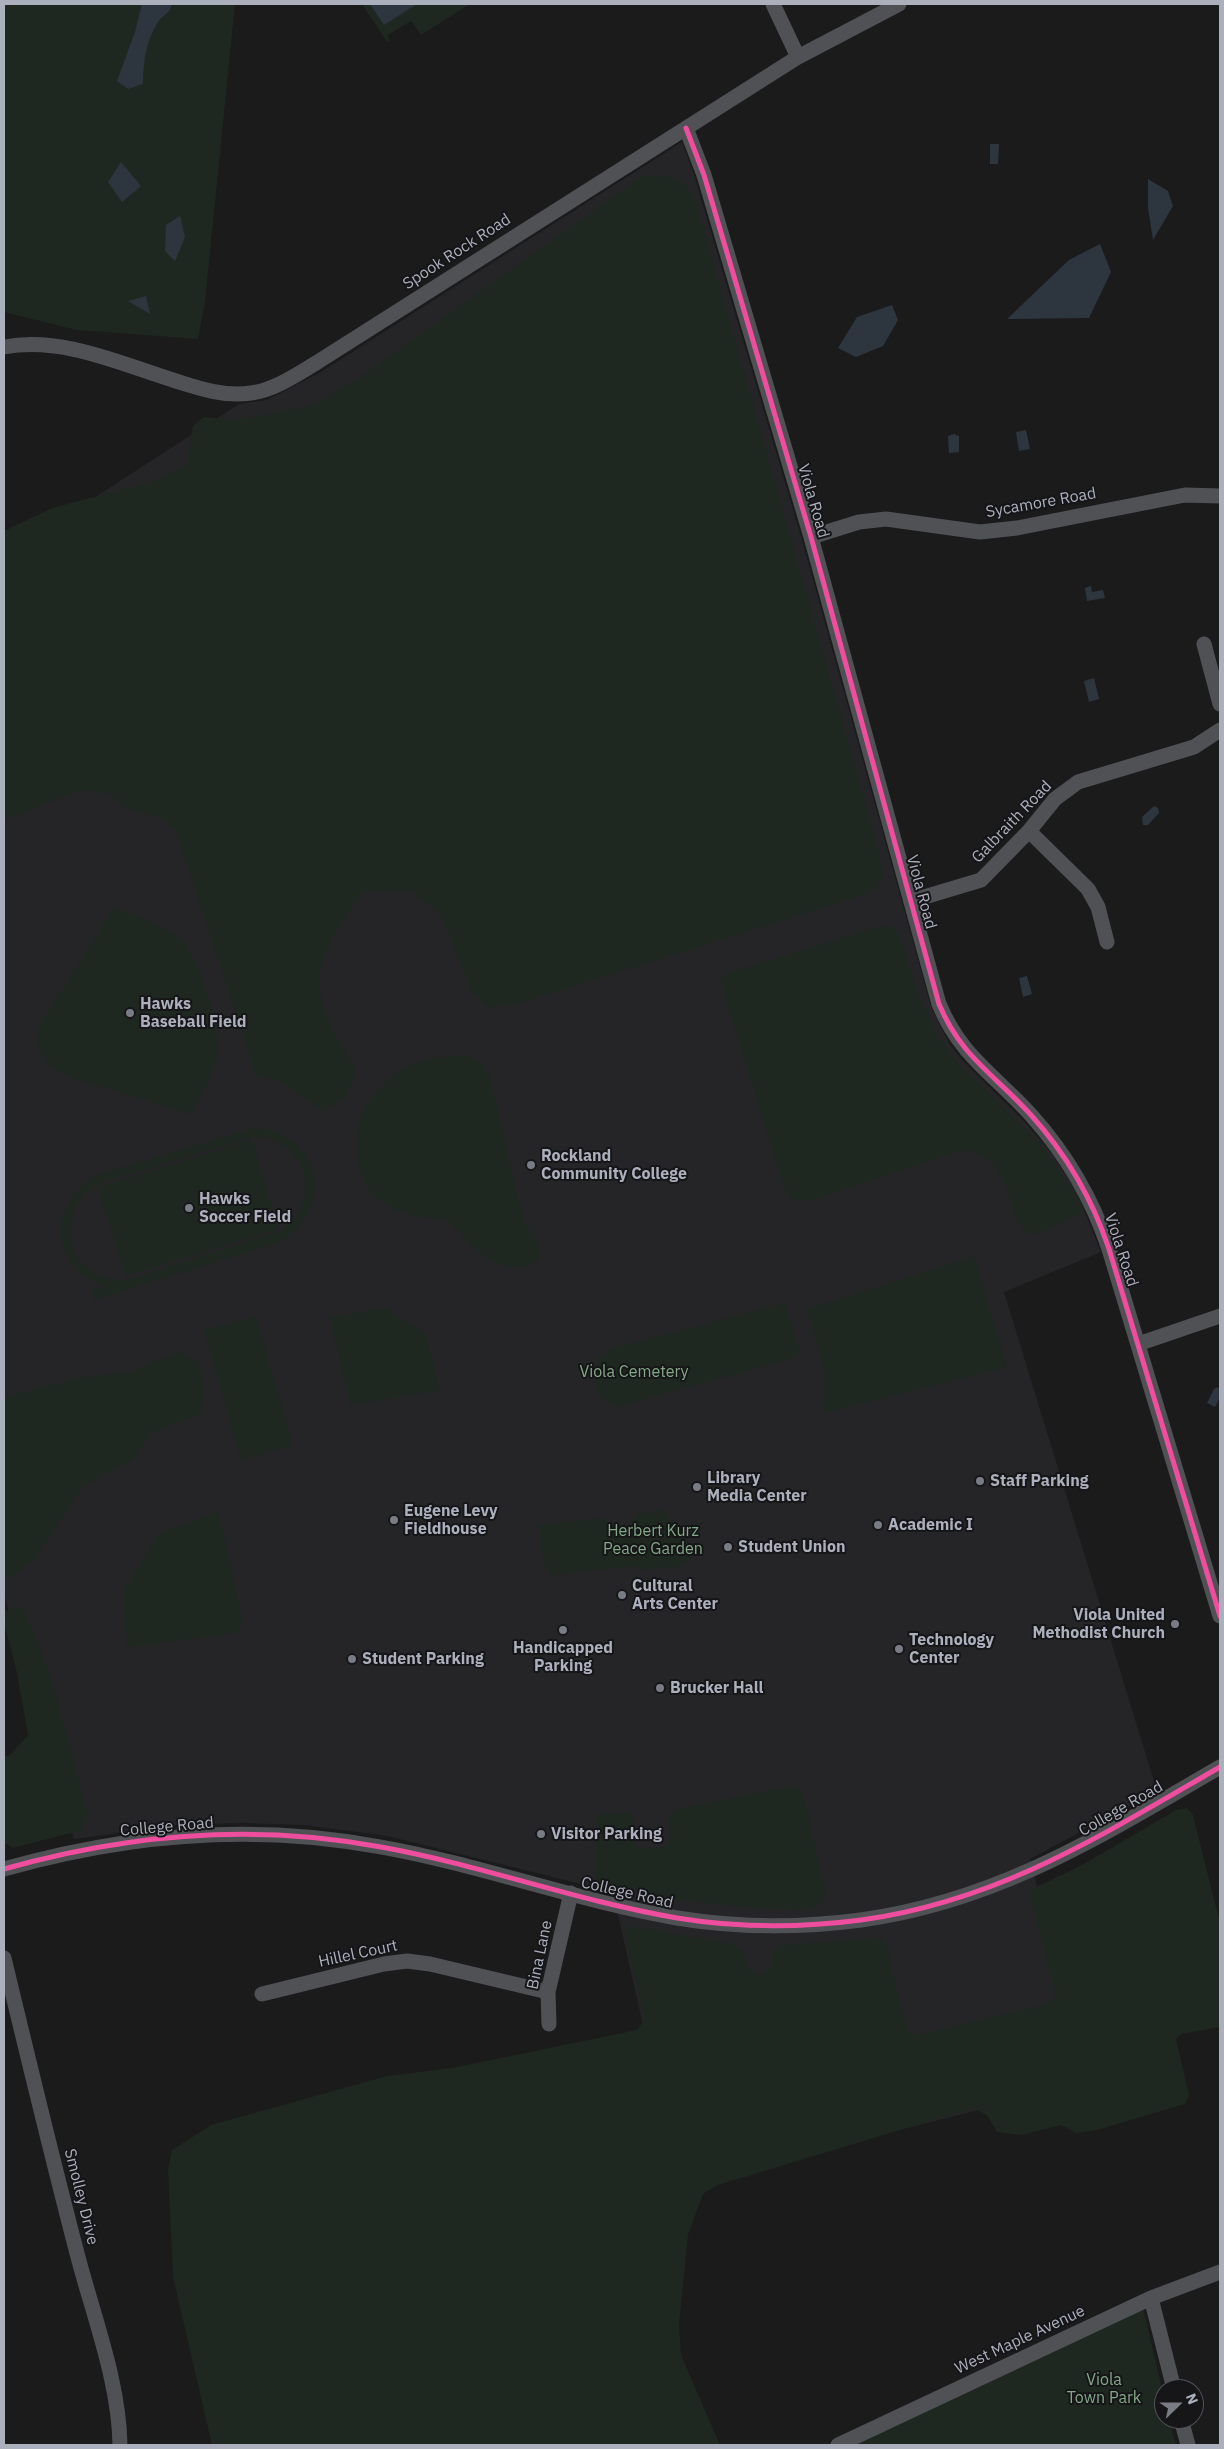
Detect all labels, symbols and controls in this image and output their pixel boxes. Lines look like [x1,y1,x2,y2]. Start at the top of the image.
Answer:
street label: Spook Rock Road [399,210,515,294]
street label: Viola Road [793,462,833,540]
street label: Sycamore Road [984,484,1098,522]
street label: Galbraith Road [968,777,1056,867]
street label: Viola Road [902,853,940,931]
place label: Hawks Baseball Field [140,994,247,1032]
marker: Hawks Baseball Field [124,1007,136,1019]
place label: Rockland Community College [541,1146,687,1184]
marker: Rockland Community College [525,1159,537,1171]
place label: Hawks Soccer Field [199,1189,291,1227]
marker: Hawks Soccer Field [183,1202,195,1214]
street label: Viola Road [1100,1211,1142,1289]
park label: Viola Cemetery [579,1362,689,1382]
place label: Library Media Center [707,1468,807,1506]
place label: Staff Parking [990,1471,1089,1491]
marker: Staff Parking [974,1475,986,1487]
marker: Library Media Center [691,1481,703,1493]
place label: Eugene Levy Fieldhouse [404,1501,498,1539]
marker: Eugene Levy Fieldhouse [388,1514,400,1526]
place label: Academic I [888,1515,973,1535]
marker: Academic I [872,1519,884,1531]
park label: Herbert Kurz Peace Garden [603,1521,703,1559]
place label: Student Union [738,1537,846,1557]
marker: Student Union [722,1541,734,1553]
place label: Cultural Arts Center [632,1576,718,1614]
marker: Cultural Arts Center [616,1589,628,1601]
place label: Viola United Methodist Church [1032,1605,1165,1643]
marker: Viola United Methodist Church [1169,1618,1181,1630]
marker: Handicapped Parking [557,1624,569,1636]
place label: Technology Center [909,1630,994,1668]
place label: Handicapped Parking [513,1638,613,1676]
marker: Technology Center [893,1643,905,1655]
place label: Student Parking [362,1649,484,1669]
marker: Student Parking [346,1653,358,1665]
place label: Brucker Hall [670,1678,763,1698]
marker: Brucker Hall [654,1682,666,1694]
street label: College Road [1075,1777,1167,1841]
street label: College Road [119,1813,215,1841]
place label: Visitor Parking [551,1824,662,1844]
marker: Visitor Parking [535,1828,547,1840]
street label: College Road [579,1873,675,1913]
street label: Bina Lane [523,1919,557,1991]
street label: Hillel Court [317,1936,399,1972]
street label: Smolley Drive [60,2147,102,2247]
street label: West Maple Avenue [952,2301,1088,2379]
park label: Viola Town Park [1067,2370,1141,2408]
north arrow [1154,2379,1204,2429]
text: N [1182,2391,1202,2407]

